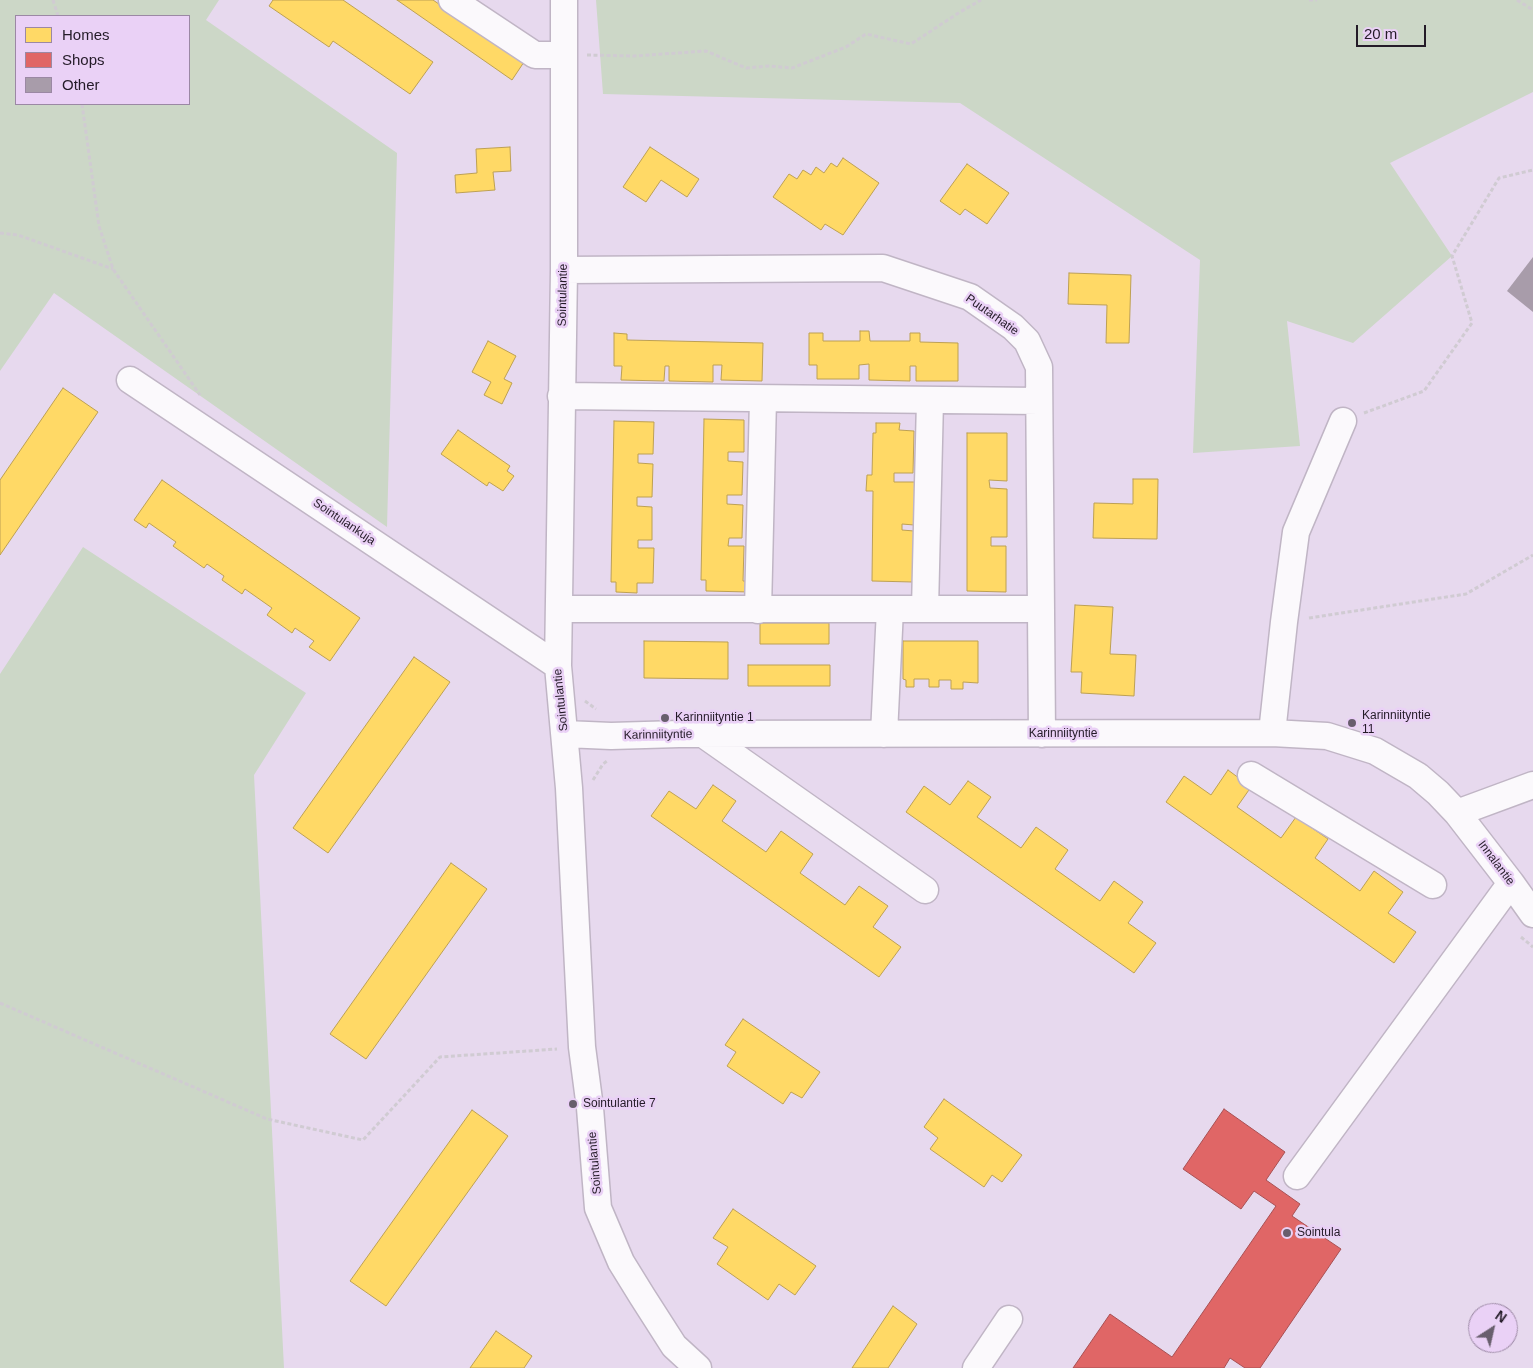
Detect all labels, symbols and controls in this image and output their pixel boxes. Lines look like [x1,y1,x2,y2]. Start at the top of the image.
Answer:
legend [15,15,190,105]
scale bar [1358,15,1428,47]
text: 20 m [1364,25,1397,42]
text: Homes [62,26,110,43]
text: Shops [62,51,105,68]
text: Other [62,76,100,93]
street label: Sointulantie [555,264,571,326]
street label: Puutarhatie [963,291,1021,339]
street label: Sointulankuja [310,496,378,548]
street label: Sointulantie [551,668,571,732]
place label: Karinniityntie 11 [1362,709,1431,737]
place label: Karinniityntie 1 [675,711,754,725]
marker: Karinniityntie 1 [659,712,671,724]
marker: Karinniityntie 11 [1346,717,1358,729]
street label: Karinniityntie [624,727,692,743]
street label: Karinniityntie [1029,727,1097,741]
street label: Innalantie [1475,838,1517,888]
place label: Sointulantie 7 [583,1097,656,1111]
marker: Sointulantie 7 [567,1098,579,1110]
street label: Sointulantie [585,1131,605,1195]
place label: Sointula [1297,1226,1340,1240]
marker: Sointula [1281,1227,1293,1239]
north arrow [1468,1303,1518,1353]
text: N [1492,1307,1510,1326]

